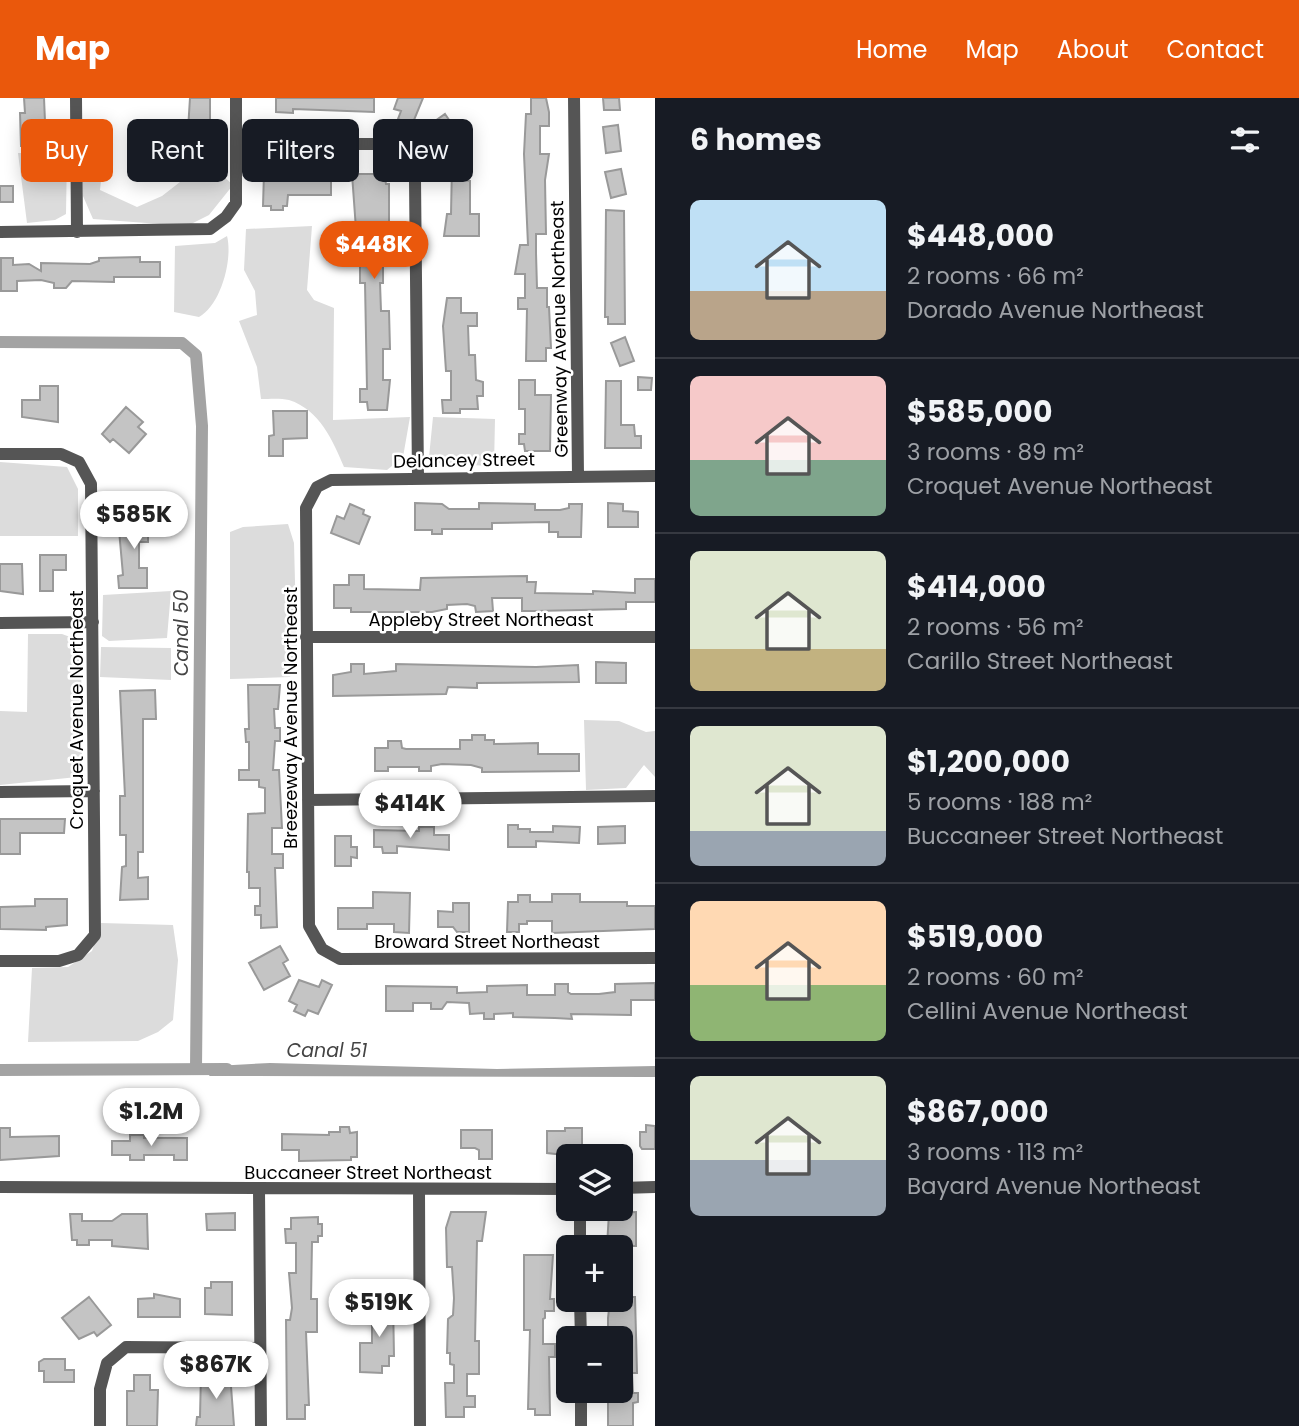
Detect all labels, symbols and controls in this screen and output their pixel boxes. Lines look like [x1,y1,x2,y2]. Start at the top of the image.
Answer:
text: Map [35,25,110,72]
text: Home [856,33,928,66]
text: Map [966,33,1019,66]
text: About [1057,33,1128,66]
text: Contact [1166,33,1264,66]
text: 6 homes [690,118,822,161]
chip: Buy [21,119,113,182]
chip: Rent [127,119,228,182]
chip: Filters [242,119,359,182]
chip: New [373,119,473,182]
icon: filters [1226,121,1264,159]
street label: Greenway Avenue Northeast [544,200,574,458]
text: $448,000 [907,214,1054,257]
pin: $448K [325,222,423,281]
text: $448K [335,228,413,260]
icon: home [746,228,830,312]
text: 2 rooms · 66 m² [907,260,1084,292]
text: Dorado Avenue Northeast [907,294,1204,326]
text: $585,000 [907,390,1052,433]
icon: home [746,404,830,488]
text: 3 rooms · 89 m² [907,436,1084,468]
street label: Delancey Street [393,446,535,474]
text: Croquet Avenue Northeast [907,470,1212,502]
pin: $585K [85,491,183,551]
text: $585K [96,498,172,530]
text: $414,000 [907,565,1046,608]
icon: home [746,579,830,663]
street label: Breezeway Avenue Northeast [278,587,303,849]
water label: Canal 50 [168,590,195,676]
street label: Croquet Avenue Northeast [64,591,89,829]
street label: Appleby Street Northeast [369,607,593,632]
text: 2 rooms · 56 m² [907,611,1084,643]
text: Carillo Street Northeast [907,645,1173,677]
text: $1,200,000 [907,740,1070,783]
icon: home [746,754,830,838]
pin: $414K [361,780,459,840]
text: 5 rooms · 188 m² [907,786,1092,818]
text: $414K [375,787,445,819]
text: Buccaneer Street Northeast [907,820,1223,852]
text: $519,000 [907,915,1043,958]
street label: Broward Street Northeast [374,929,600,954]
icon: home [746,929,830,1013]
text: 2 rooms · 60 m² [907,961,1084,993]
text: Cellini Avenue Northeast [907,995,1188,1027]
water label: Canal 51 [287,1037,367,1064]
pin: $1.2M [102,1088,200,1148]
text: $867,000 [907,1090,1049,1133]
text: $1.2M [119,1095,183,1127]
icon: home [746,1104,830,1188]
text: 3 rooms · 113 m² [907,1136,1083,1168]
map controls [556,1144,633,1403]
button: layers [556,1144,633,1221]
street label: Buccaneer Street Northeast [244,1160,492,1185]
text: Bayard Avenue Northeast [907,1170,1201,1202]
button: + [556,1235,633,1312]
pin: $519K [330,1280,428,1339]
text: $519K [345,1286,413,1318]
button: − [556,1326,633,1403]
pin: $867K [167,1342,265,1401]
text: $867K [179,1348,253,1380]

